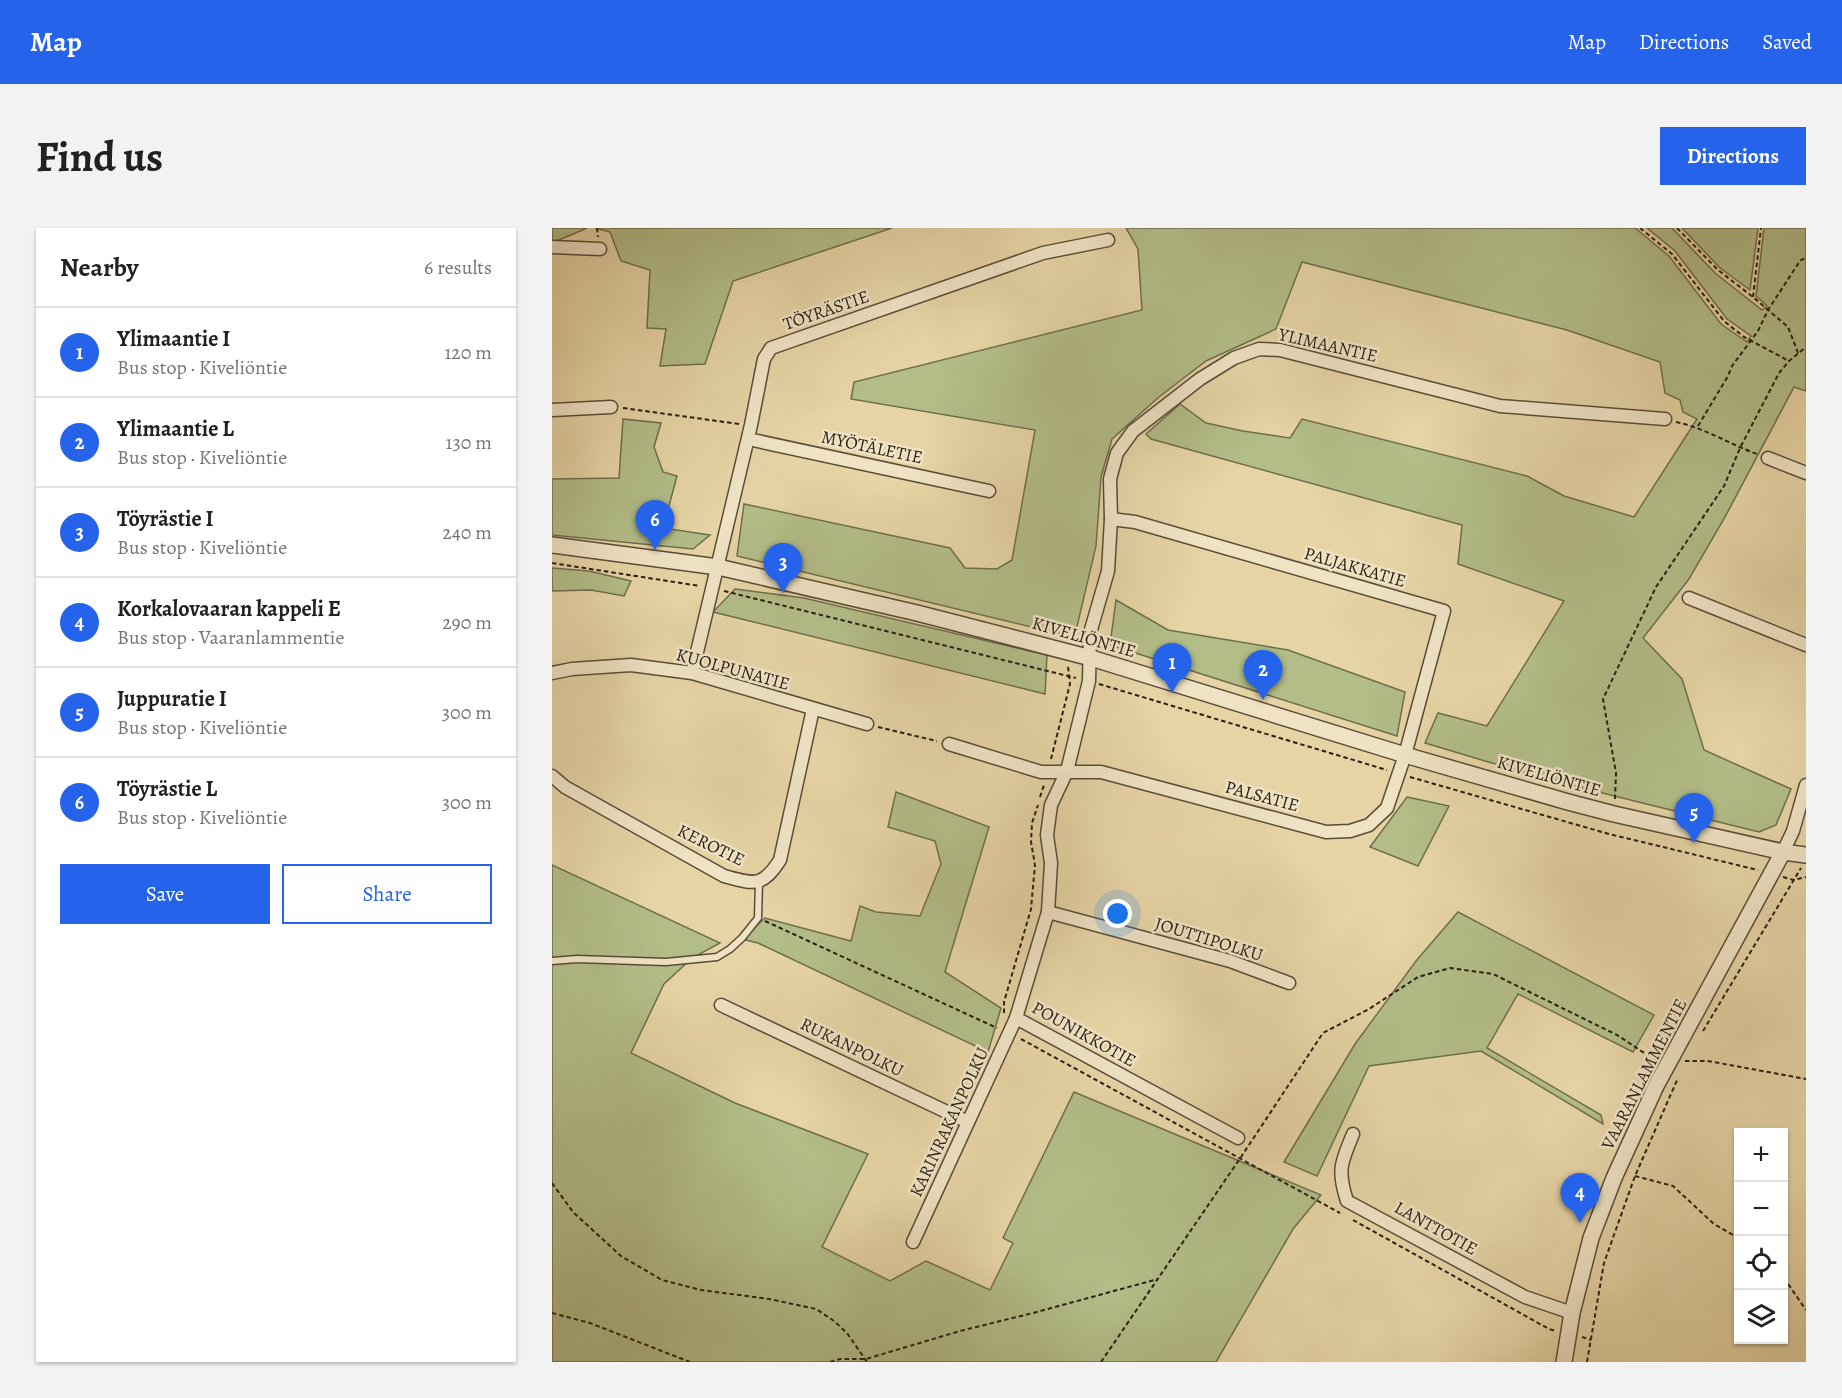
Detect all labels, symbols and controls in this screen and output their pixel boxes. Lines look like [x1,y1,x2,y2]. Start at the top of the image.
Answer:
text: Map [30,23,82,61]
text: Map [1568,28,1606,56]
text: Directions [1639,28,1729,56]
text: Saved [1762,28,1812,56]
button: Directions [1660,127,1806,185]
text: Find us [36,128,163,185]
text: Nearby [60,250,139,285]
text: 6 results [424,254,492,281]
street label: TÖYRÄSTIE [780,284,872,336]
street label: YLIMAANTIE [1275,322,1380,368]
text: Ylimaantie I [117,324,230,354]
text: 1 [76,339,83,366]
text: 120 m [444,339,492,366]
text: Bus stop · Kiveliöntie [117,354,287,381]
text: Ylimaantie L [117,414,234,444]
street label: MYÖTÄLETIE [819,425,925,469]
text: 2 [75,429,84,456]
text: 130 m [446,429,492,456]
text: Bus stop · Kiveliöntie [117,444,287,471]
pin: 6 [636,500,674,550]
text: Töyrästie I [117,504,214,534]
text: 3 [75,519,84,546]
text: 240 m [442,519,492,546]
text: Bus stop · Kiveliöntie [117,534,287,561]
street label: PALJAKKATIE [1301,541,1409,593]
pin: 3 [764,544,802,593]
text: Korkalovaaran kappeli E [117,594,341,624]
text: 4 [75,609,84,636]
text: 290 m [442,609,492,636]
street label: KIVELIÖNTIE [1029,611,1139,663]
text: Bus stop · Vaaranlammentie [117,624,344,651]
street label: KUOLPUNATIE [674,642,792,696]
pin: 1 [1152,644,1192,693]
pin: 2 [1244,650,1282,700]
text: Juppuratie I [117,684,227,714]
text: 5 [75,699,84,726]
text: 300 m [442,699,492,726]
text: Bus stop · Kiveliöntie [117,714,287,741]
street label: KIVELIÖNTIE [1494,750,1604,802]
text: Töyrästie L [117,774,217,804]
street label: PALSATIE [1222,775,1302,817]
text: 6 [75,789,84,816]
text: 300 m [442,789,492,816]
pin: 5 [1674,794,1714,843]
text: Bus stop · Kiveliöntie [117,804,287,831]
street label: KEROTIE [673,818,749,872]
button: Save [60,864,270,924]
button: Share [282,864,492,924]
your location [1103,899,1132,928]
street label: JOUTTIPOLKU [1152,911,1266,967]
street label: VAARANLAMMENTIE [1595,994,1692,1155]
street label: POUNIKKOTIE [1028,995,1140,1073]
street label: RUKANPOLKU [796,1012,908,1082]
street label: KARINRAKANPOLKU [904,1043,994,1201]
map controls [1734,1128,1788,1344]
button: + [1734,1128,1788,1182]
pin: 4 [1560,1174,1600,1223]
button: − [1734,1182,1788,1236]
street label: LANTTOTIE [1390,1195,1482,1261]
button: locate [1734,1236,1788,1290]
button: layers [1734,1290,1788,1344]

